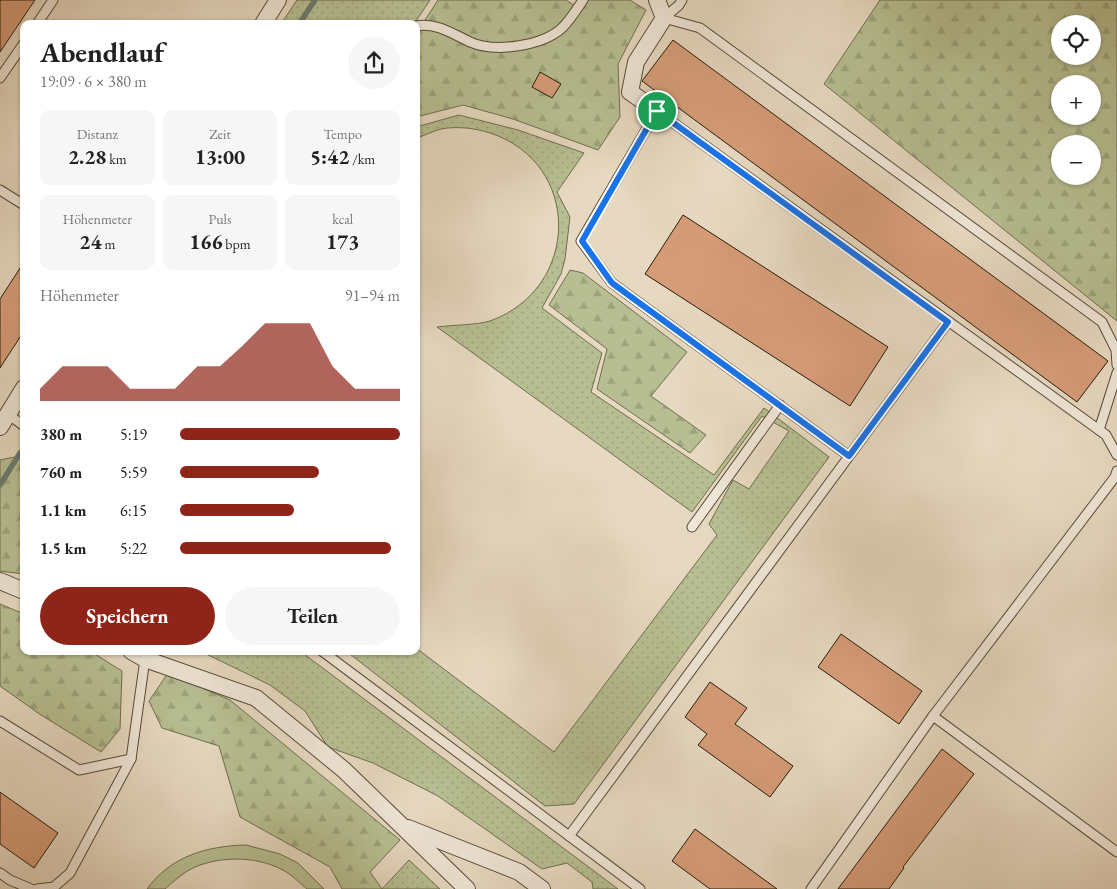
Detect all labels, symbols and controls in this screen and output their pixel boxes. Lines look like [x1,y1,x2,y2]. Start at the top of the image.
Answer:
map controls [1051,15,1101,185]
button: locate [1051,15,1101,65]
text: Abendlauf [40,34,164,70]
button: share [348,37,400,89]
text: 19:09 · 6 × 380 m [40,71,147,92]
button: + [1051,75,1101,125]
pin [636,90,678,132]
icon: arrive [643,97,671,125]
text: Distanz [77,125,118,143]
text: Zeit [209,125,231,143]
text: Tempo [323,125,362,143]
button: − [1051,135,1101,185]
text: 2.28 [68,143,106,170]
text: 13:00 [195,143,245,170]
text: 5:42 [310,143,349,170]
text: km [106,150,127,168]
text: /km [349,150,375,168]
text: Höhenmeter [63,210,132,228]
text: Puls [208,210,231,228]
text: kcal [332,210,353,228]
text: 24 [79,228,102,255]
text: 166 [189,228,223,255]
text: 173 [326,228,359,255]
text: m [102,235,115,253]
text: bpm [223,235,251,253]
text: Höhenmeter [40,285,119,306]
text: 91–94 m [345,285,400,306]
text: 380 m [40,424,82,445]
text: 5:19 [120,424,147,445]
text: 760 m [40,462,82,483]
text: 5:59 [120,462,147,483]
text: 1.1 km [40,500,86,521]
text: 6:15 [120,500,147,521]
text: 1.5 km [40,538,86,559]
text: 5:22 [120,538,147,559]
button: Speichern [40,587,215,645]
button: Teilen [225,587,400,645]

